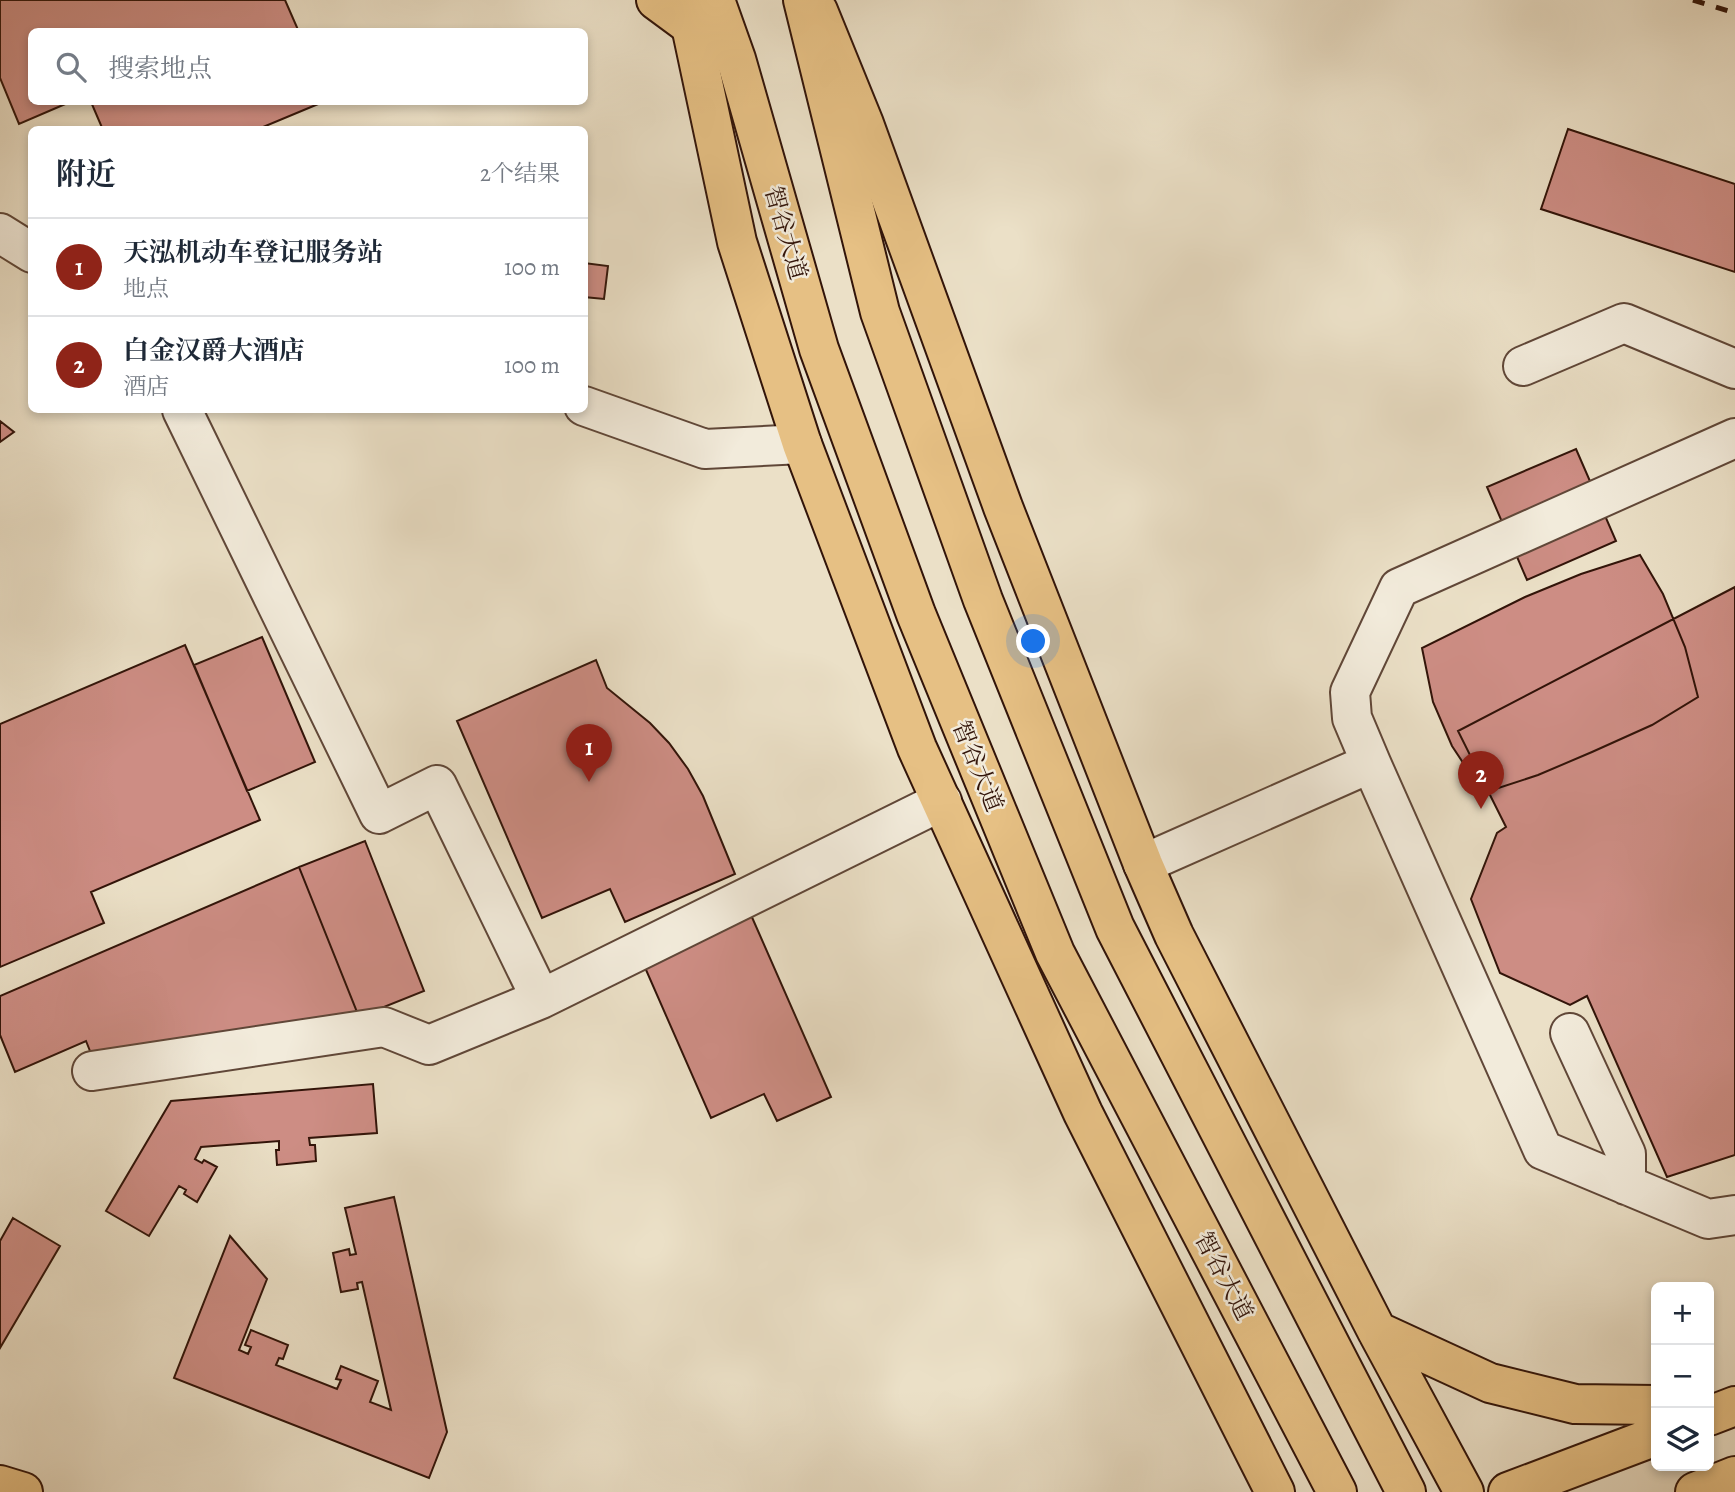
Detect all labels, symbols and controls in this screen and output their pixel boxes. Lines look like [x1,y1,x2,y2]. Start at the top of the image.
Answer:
search box [28,28,588,105]
icon: search [52,48,90,86]
text: 搜索地点 [108,51,212,86]
text: 附近 [56,154,116,194]
text: 2个结果 [480,158,560,189]
street label: 智谷大道 [757,182,815,284]
text: 天泓机动车登记服务站 [123,235,383,270]
text: 1 [75,252,83,283]
text: 100 m [504,252,560,283]
text: 地点 [123,273,169,304]
text: 白金汉爵大酒店 [123,333,305,368]
text: 2 [73,350,85,381]
text: 100 m [504,350,560,381]
text: 酒店 [123,371,169,402]
your location [1016,624,1050,658]
street label: 智谷大道 [945,716,1011,816]
pin: 1 [566,724,612,782]
pin: 2 [1458,751,1504,809]
street label: 智谷大道 [1187,1226,1261,1326]
map controls [1651,1282,1714,1471]
button: + [1651,1282,1714,1345]
button: − [1651,1345,1714,1408]
button: layers [1651,1408,1714,1471]

